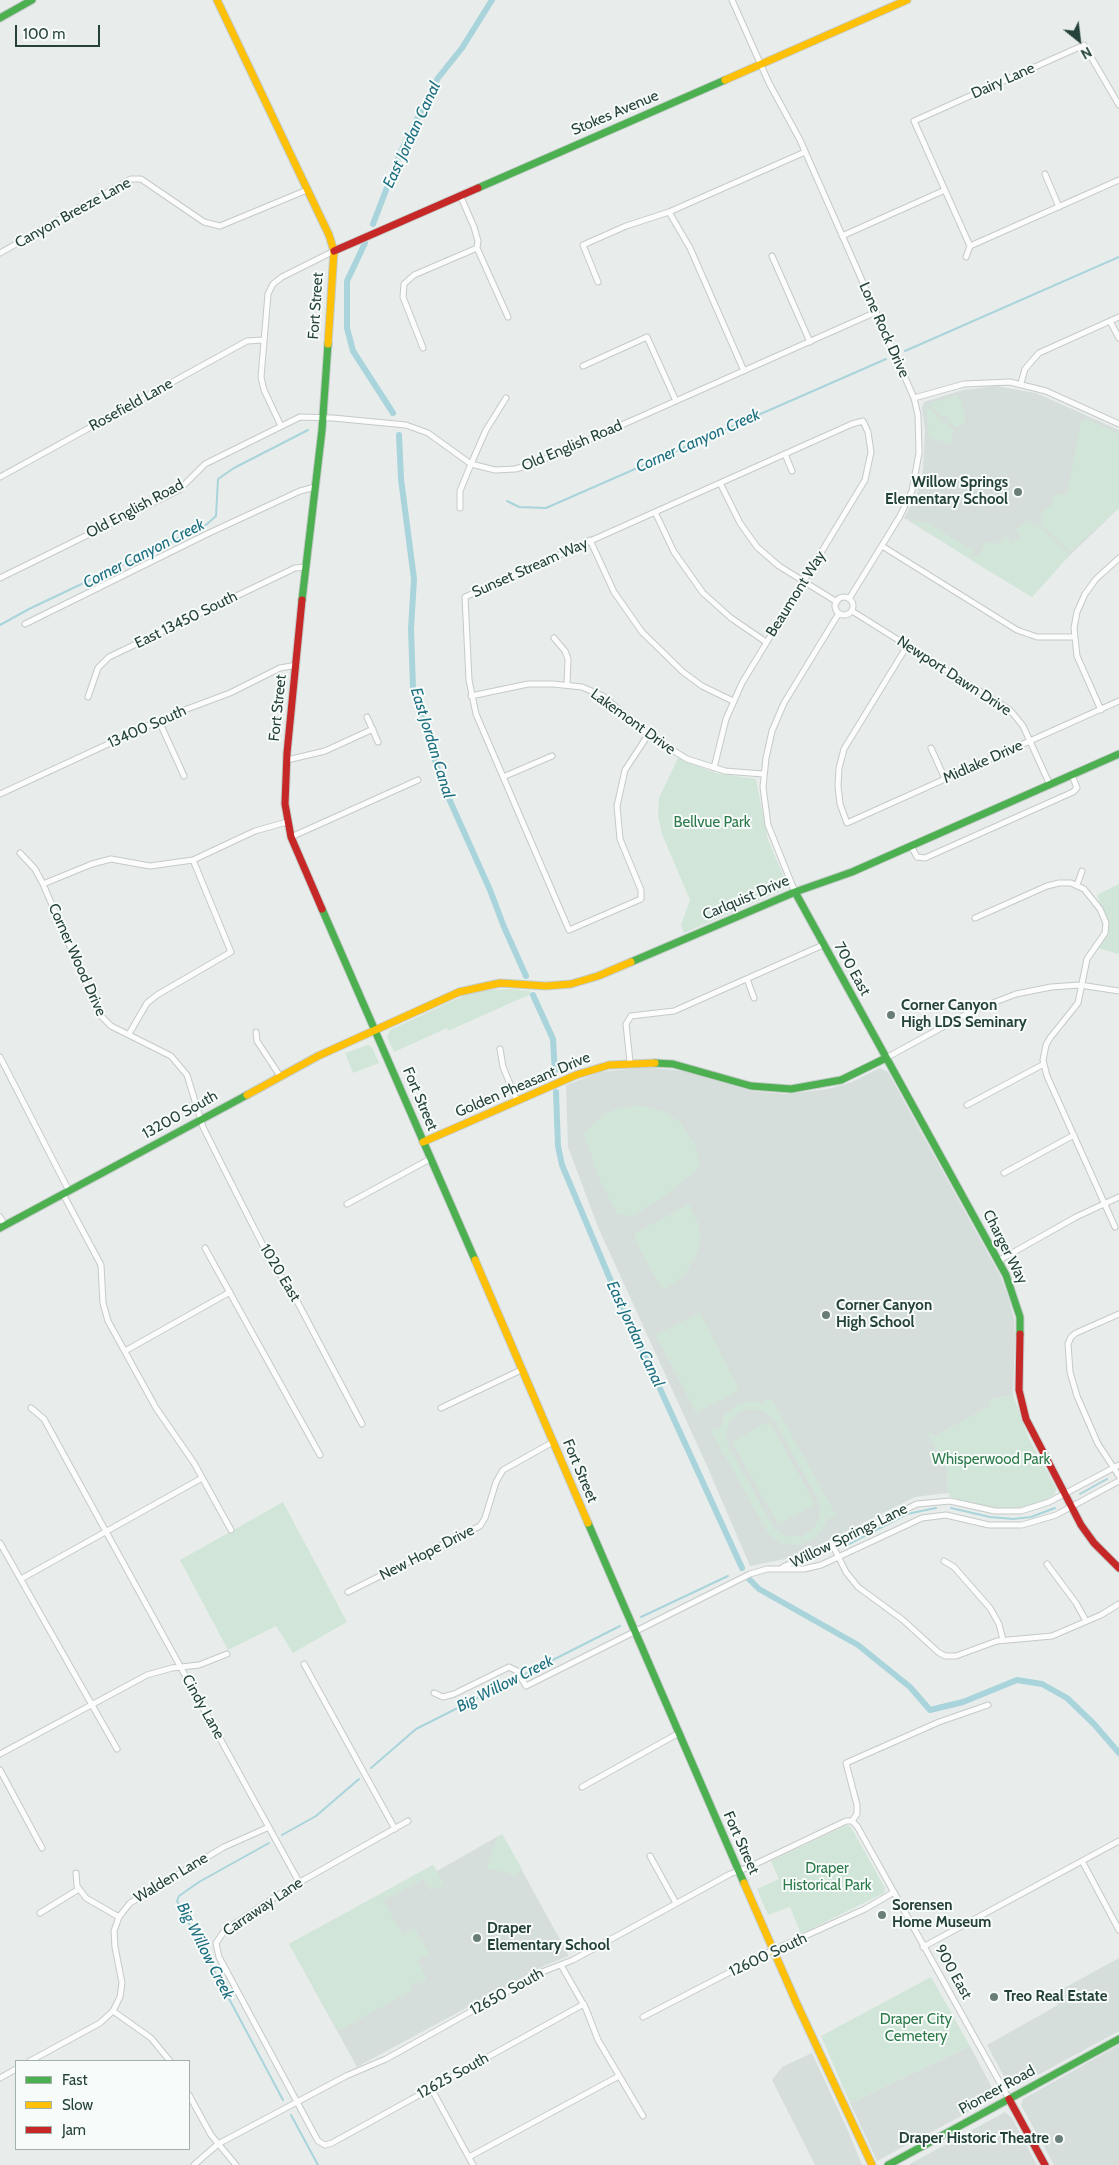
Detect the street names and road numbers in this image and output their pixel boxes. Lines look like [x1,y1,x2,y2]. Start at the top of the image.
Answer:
street label: Dairy Lane [968,59,1038,103]
street label: Stokes Avenue [569,87,661,139]
street label: Canyon Breeze Lane [12,174,134,252]
street label: Fort Street [305,272,327,340]
street label: Lone Rock Drive [855,279,913,381]
street label: Rosefield Lane [86,375,176,435]
street label: Old English Road [519,417,625,475]
street label: Old English Road [83,476,187,542]
street label: Sunset Stream Way [469,534,591,602]
street label: Beaumont Way [762,548,830,640]
street label: East 13450 South [132,587,240,653]
street label: Newport Dawn Drive [893,632,1015,720]
street label: Fort Street [266,674,290,742]
street label: Lakemont Drive [587,685,679,759]
street label: 13400 South [105,702,189,752]
street label: Midlake Drive [940,736,1026,788]
street label: Carlquist Drive [700,872,792,924]
street label: Corner Wood Drive [44,901,110,1019]
street label: 700 East [830,939,874,999]
street label: Golden Pheasant Drive [453,1048,593,1122]
street label: Fort Street [399,1065,441,1133]
street label: 13200 South [139,1087,221,1143]
street label: Charger Way [979,1207,1031,1287]
street label: 1020 East [256,1241,304,1305]
street label: Fort Street [559,1437,601,1505]
street label: Willow Springs Lane [788,1500,910,1572]
street label: New Hope Drive [377,1521,477,1585]
street label: Cindy Lane [178,1671,228,1743]
street label: Fort Street [719,1809,763,1877]
street label: Walden Lane [131,1849,211,1907]
street label: Carraway Lane [220,1874,306,1940]
street label: 12600 South [726,1929,810,1981]
street label: 900 East [931,1942,975,2002]
street label: 12650 South [467,1964,547,2020]
street label: 12625 South [414,2049,492,2103]
street label: Pioneer Road [956,2062,1038,2118]

